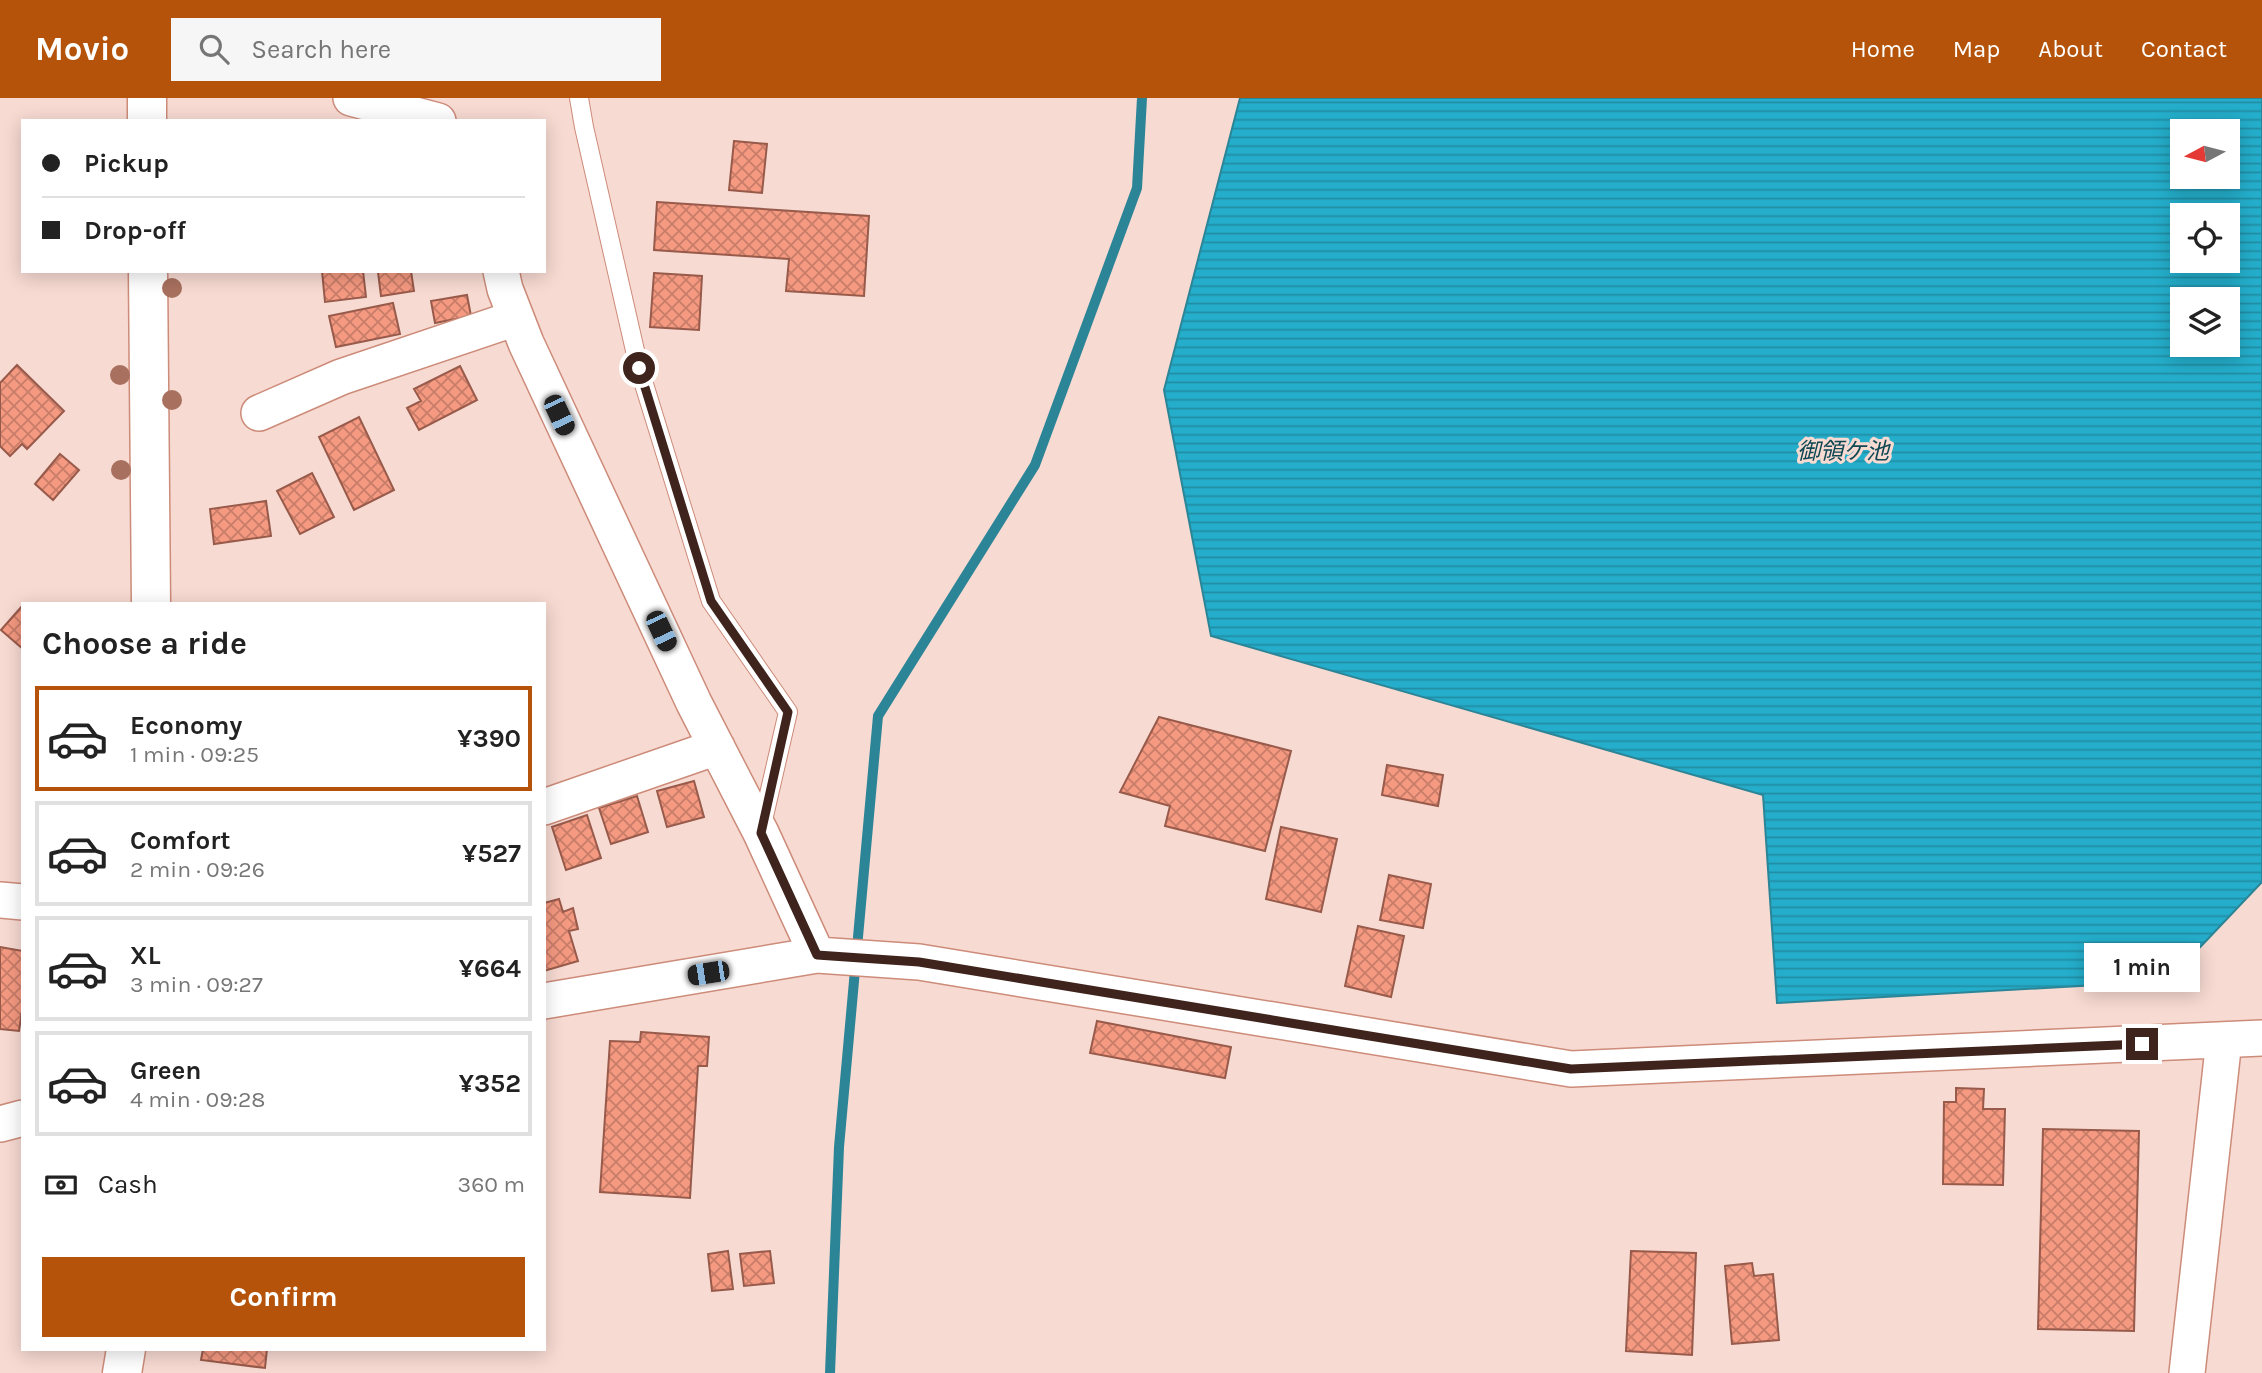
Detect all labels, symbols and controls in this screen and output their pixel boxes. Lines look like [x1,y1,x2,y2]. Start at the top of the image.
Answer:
search box [171,18,661,81]
text: Movio [35,30,129,68]
icon: search [195,30,233,68]
text: Search here [251,34,391,65]
text: Home [1851,35,1915,63]
text: Map [1953,35,2000,63]
text: About [2038,35,2103,63]
text: Contact [2141,35,2227,63]
north arrow [2170,119,2240,189]
map controls [2170,119,2240,357]
text: Pickup [84,148,169,179]
button: locate [2170,203,2240,273]
text: Drop-off [84,215,186,246]
button: layers [2170,287,2240,357]
route start [623,352,655,384]
car [541,392,578,438]
water label: 御領ケ池 [1797,438,1891,465]
car [643,608,680,654]
text: Choose a ride [42,625,247,662]
icon: car [46,707,109,770]
text: Economy [130,710,242,741]
text: ¥390 [457,723,521,754]
text: 1 min · 09:25 [130,741,259,768]
icon: car [46,822,109,885]
text: Comfort [130,825,231,856]
text: ¥527 [462,838,521,869]
text: 2 min · 09:26 [130,856,265,883]
icon: car [46,937,109,1000]
text: XL [130,940,161,971]
callout: 1 min [2084,942,2200,992]
text: ¥664 [459,953,521,984]
text: 1 min [2113,954,2171,981]
car [686,959,731,987]
text: 3 min · 09:27 [130,971,263,998]
route end [2126,1028,2158,1060]
icon: car [46,1052,109,1115]
text: Green [130,1055,202,1086]
text: ¥352 [459,1068,521,1099]
text: 4 min · 09:28 [130,1086,265,1113]
icon: cash [42,1166,80,1204]
text: Cash [98,1169,158,1200]
text: 360 m [458,1171,525,1198]
button: Confirm [42,1257,525,1337]

